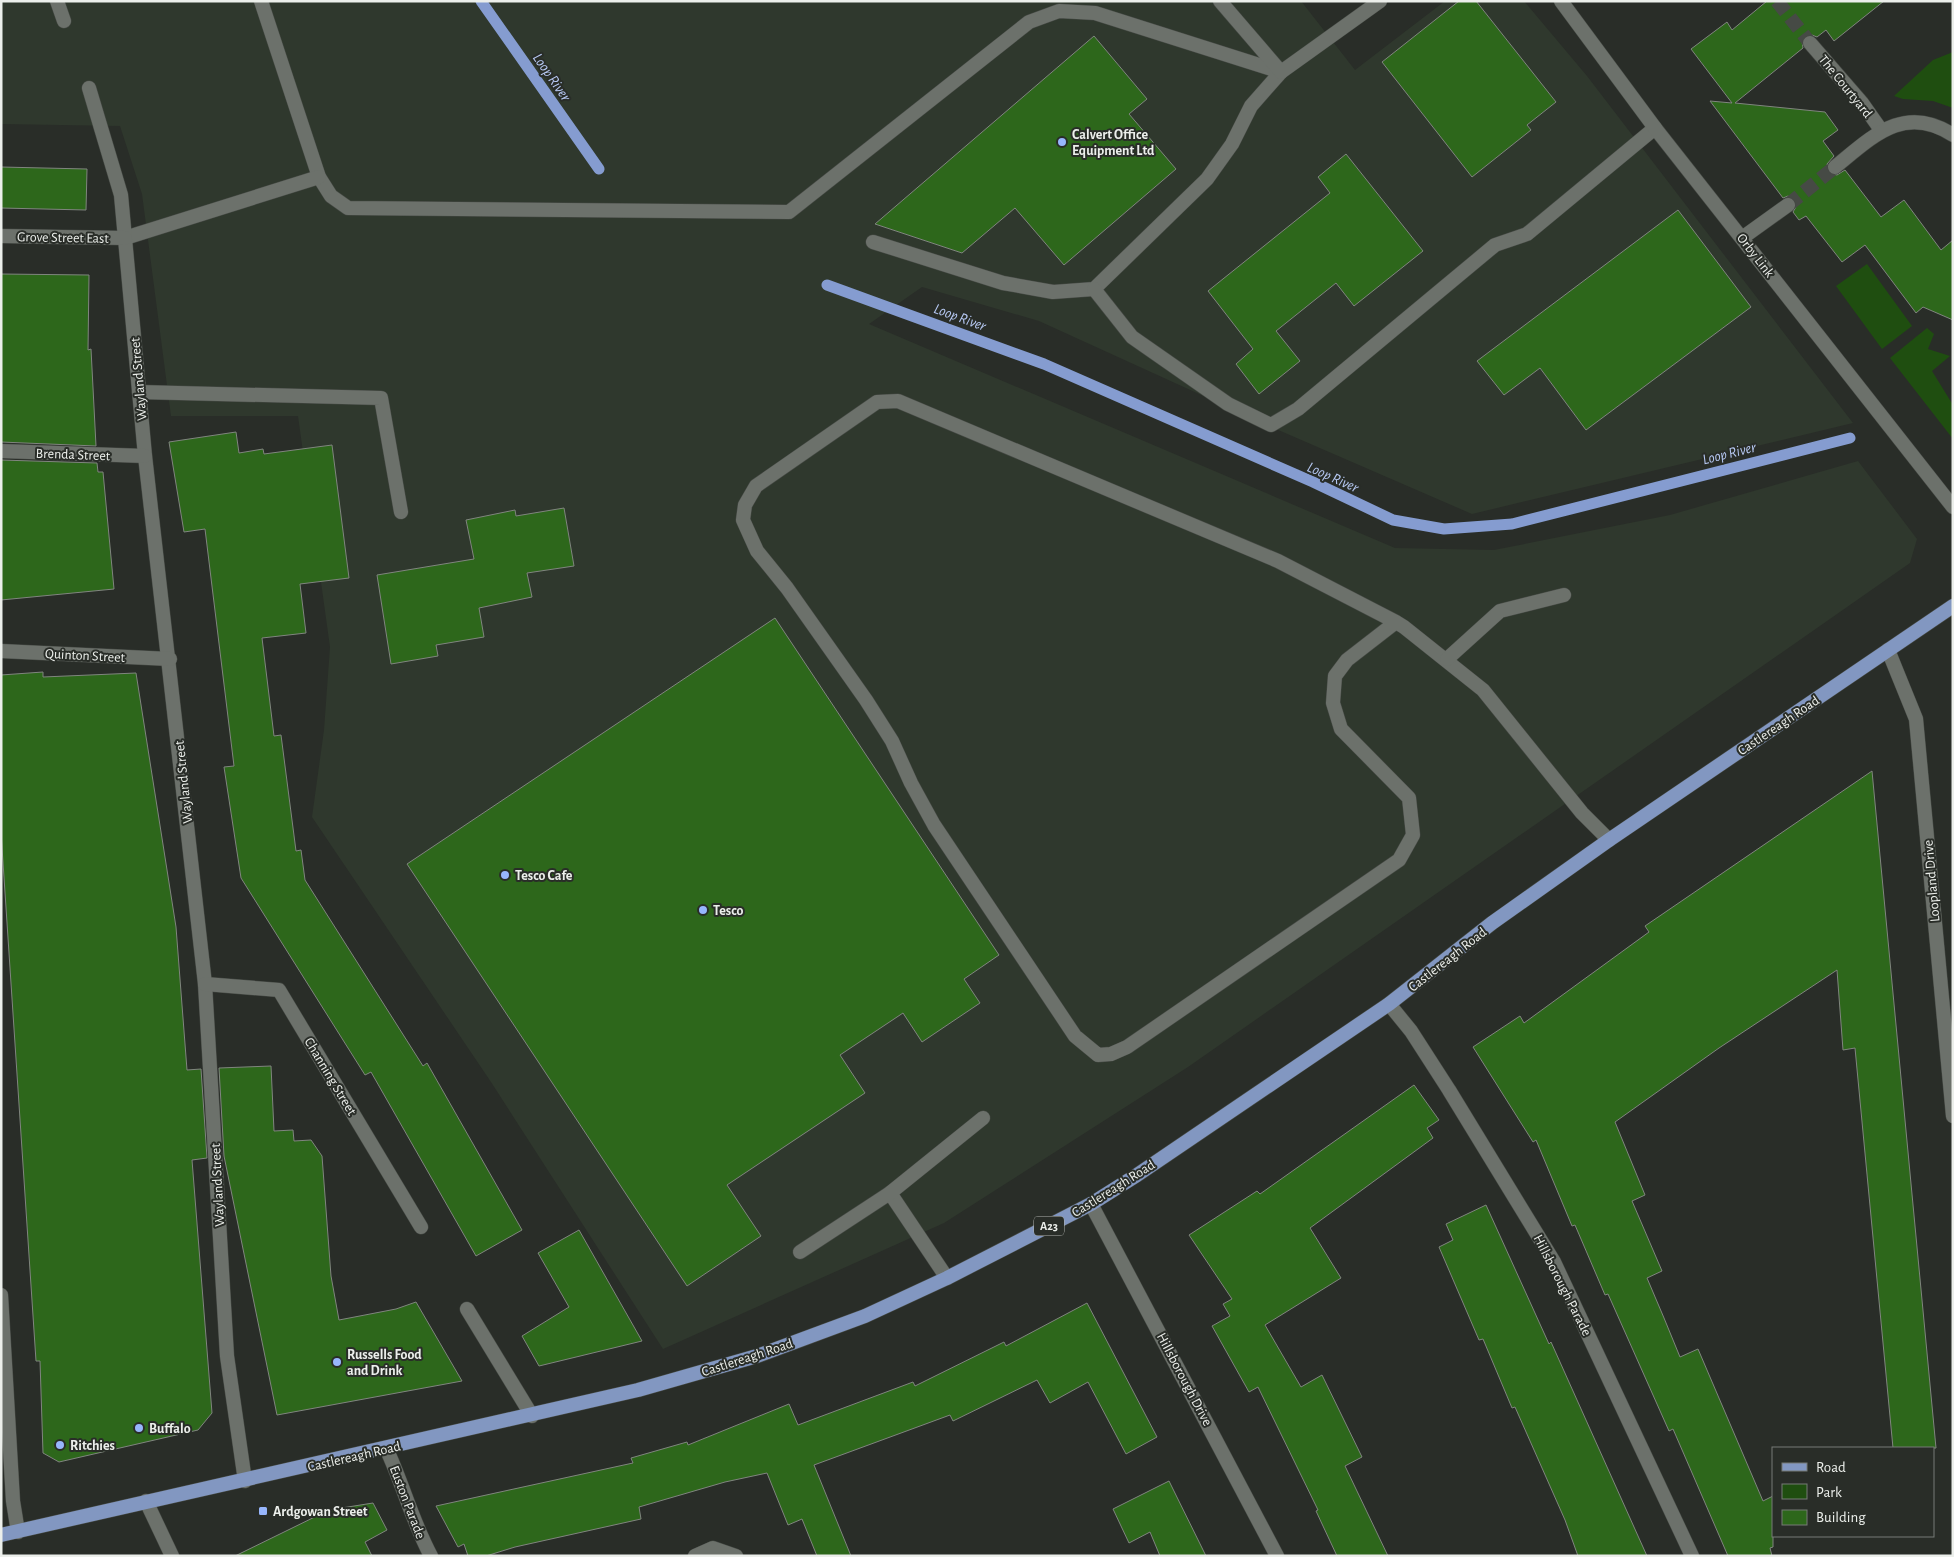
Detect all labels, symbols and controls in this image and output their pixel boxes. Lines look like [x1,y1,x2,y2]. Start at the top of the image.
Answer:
water label: Loop River [530,51,574,105]
street label: The Courtyard [1816,53,1875,121]
place label: Calvert Office Equipment Ltd [1072,128,1155,158]
marker: Calvert Office Equipment Ltd [1056,136,1068,148]
street label: Grove Street East [17,230,109,246]
street label: Orby Link [1734,231,1777,281]
water label: Loop River [932,301,989,334]
street label: Wayland Street [128,336,150,421]
water label: Loop River [1701,439,1758,467]
street label: Brenda Street [35,447,111,463]
water label: Loop River [1305,460,1362,496]
street label: Quinton Street [45,647,126,665]
street label: Castlereagh Road [1735,693,1822,758]
street label: Wayland Street [173,739,195,824]
street label: Loopland Drive [1921,839,1943,922]
marker: Tesco Cafe [499,869,511,881]
place label: Tesco Cafe [515,869,573,883]
marker: Tesco [697,904,709,916]
place label: Tesco [713,904,744,918]
street label: Castlereagh Road [1406,925,1489,995]
street label: Channing Street [302,1035,359,1118]
street label: Wayland Street [209,1142,227,1227]
street label: Castlereagh Road [1070,1158,1158,1220]
road number: A23 [1034,1216,1064,1236]
street label: Hillsborough Parade [1531,1233,1594,1338]
street label: Hillsborough Drive [1154,1331,1214,1428]
street label: Castlereagh Road [700,1337,795,1379]
place label: Russells Food and Drink [347,1348,422,1378]
marker: Russells Food and Drink [331,1356,343,1368]
marker: Buffalo [133,1422,145,1434]
place label: Buffalo [149,1422,191,1436]
marker: Ritchies [54,1439,66,1451]
place label: Ritchies [70,1439,115,1453]
street label: Castlereagh Road [306,1439,402,1474]
legend [1772,1447,1934,1537]
text: Road [1816,1460,1846,1475]
street label: Euston Parade [387,1464,427,1541]
text: Park [1816,1485,1842,1500]
marker: Ardgowan Street [257,1505,269,1517]
place label: Ardgowan Street [273,1505,368,1519]
text: Building [1816,1510,1866,1525]

